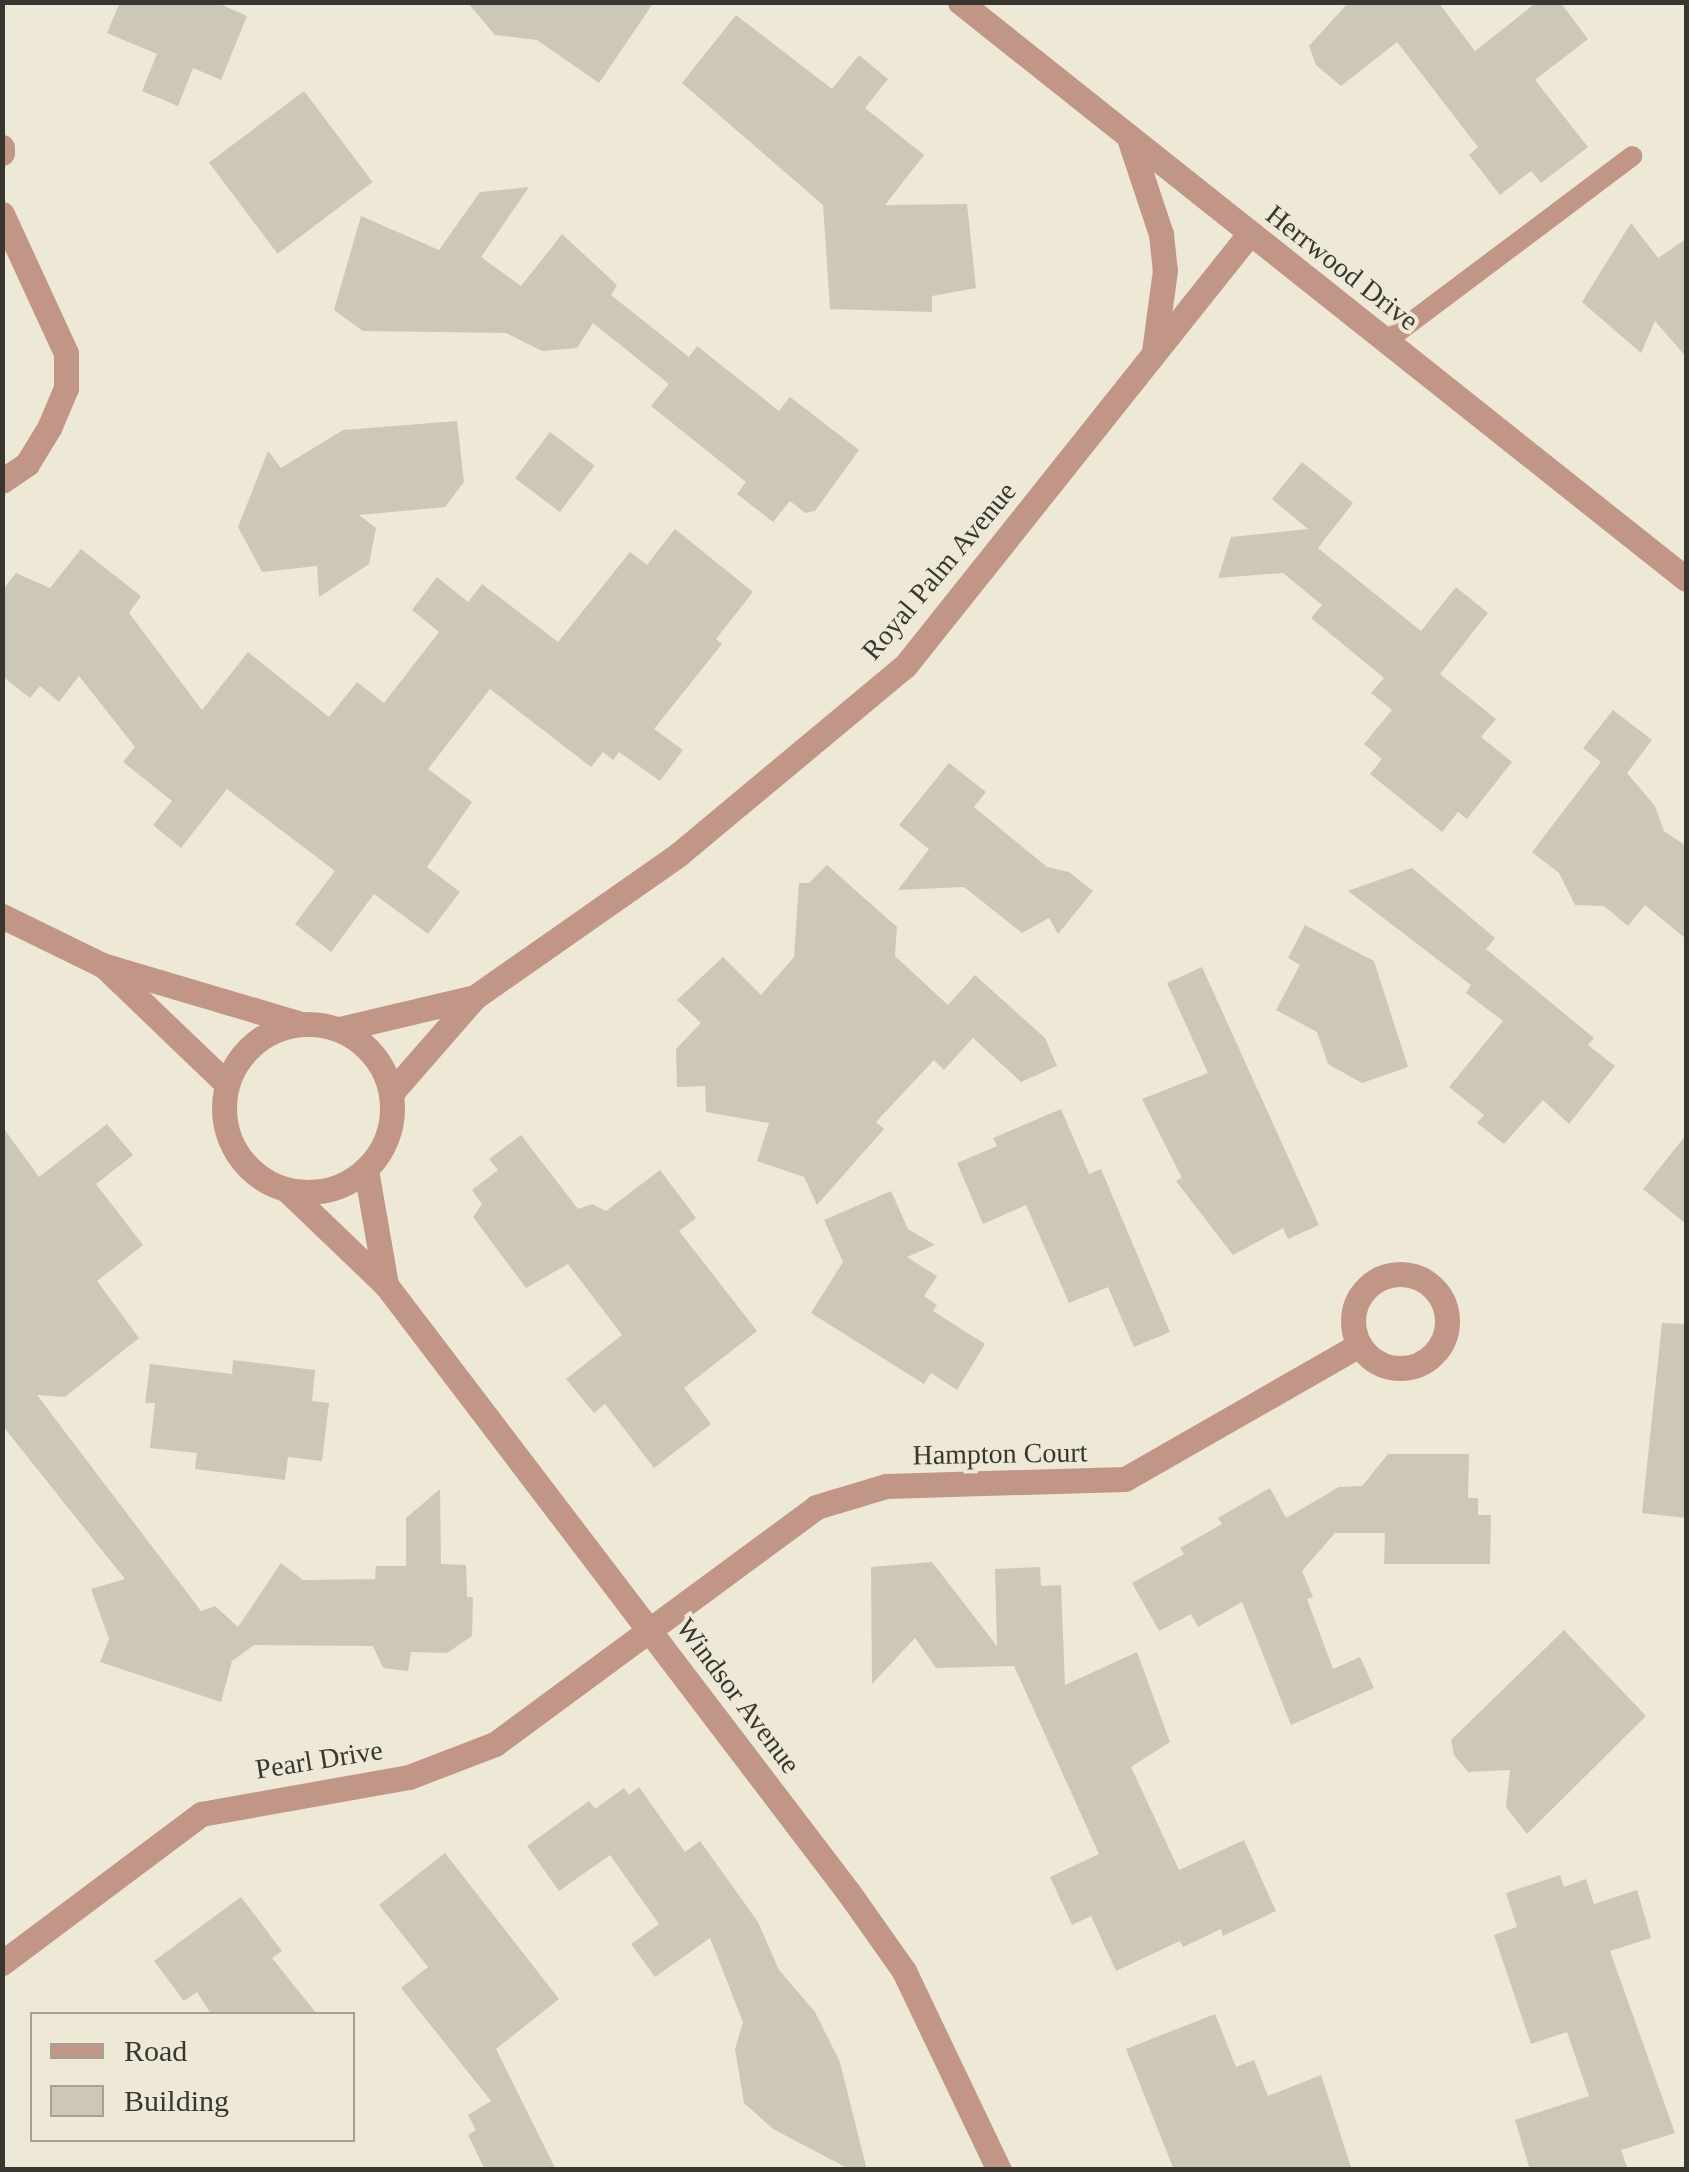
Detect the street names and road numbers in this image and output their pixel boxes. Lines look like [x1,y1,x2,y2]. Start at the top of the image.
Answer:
street label: Herrwood Drive [1259,198,1425,338]
street label: Royal Palm Avenue [854,475,1024,667]
street label: Hampton Court [912,1436,1088,1472]
street label: Windsor Avenue [668,1611,808,1781]
street label: Pearl Drive [253,1733,385,1787]

